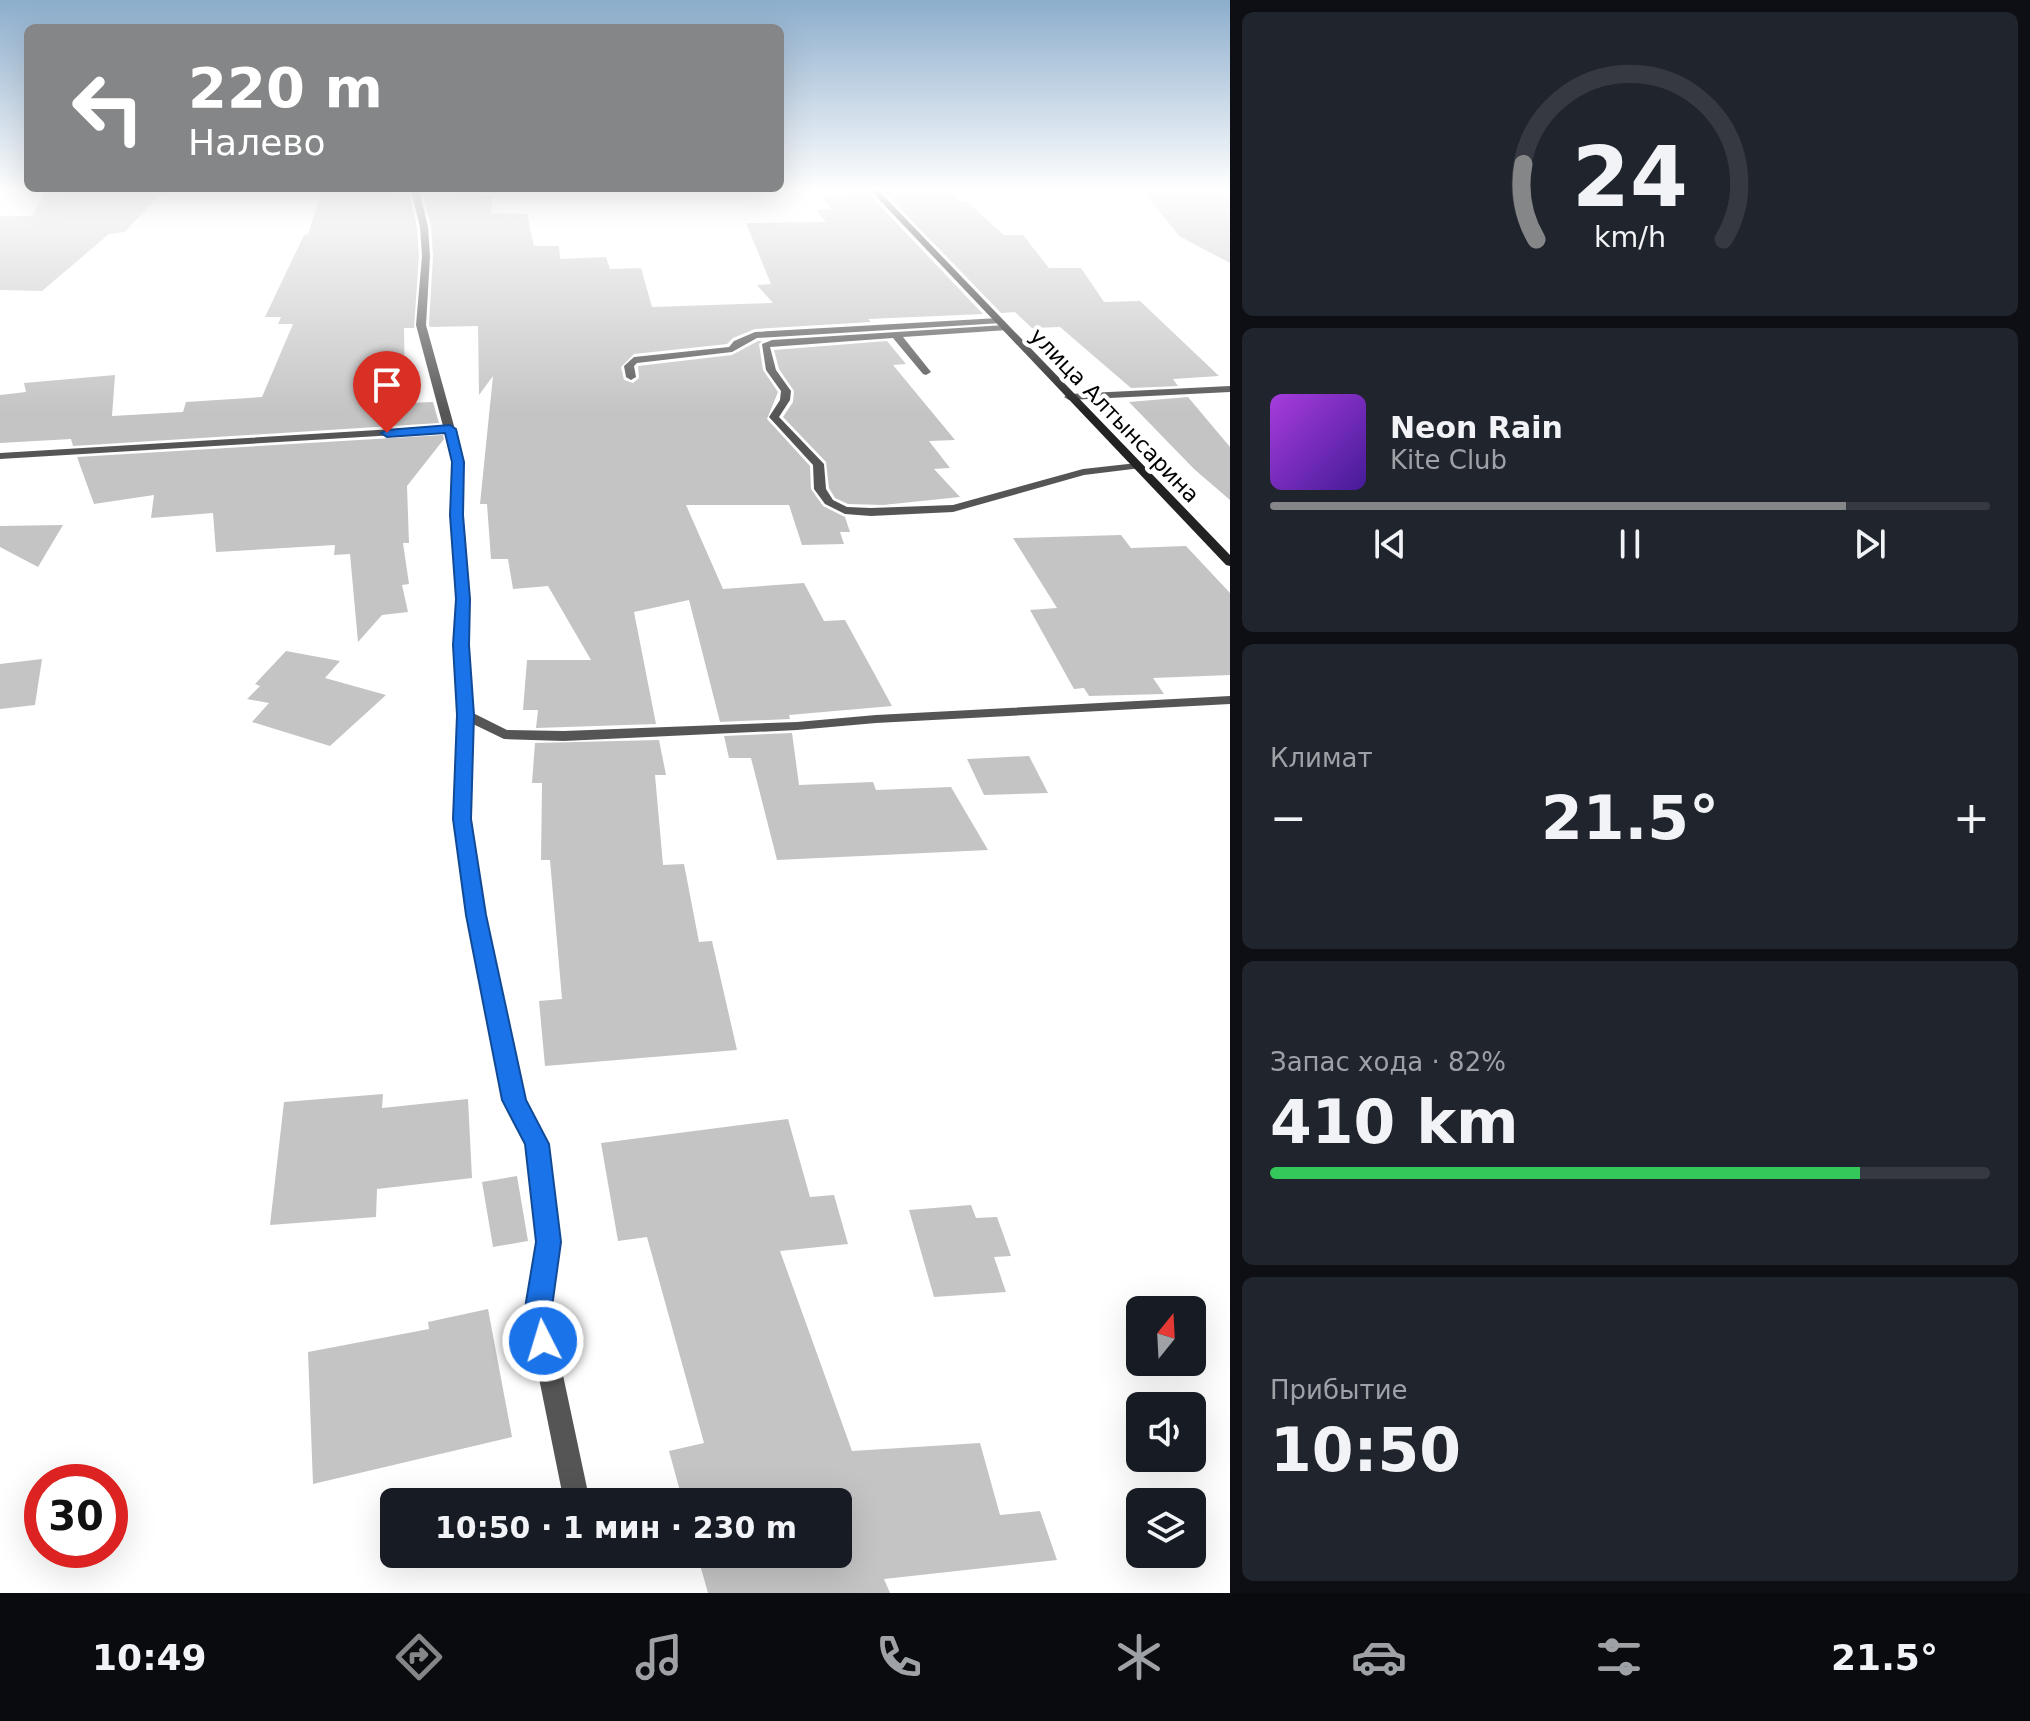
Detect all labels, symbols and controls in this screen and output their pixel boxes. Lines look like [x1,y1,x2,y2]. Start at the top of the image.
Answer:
text: 220 m [188,55,383,120]
icon: left [56,56,160,160]
text: Налево [188,122,326,163]
text: 24 [1572,129,1688,226]
text: km/h [1594,220,1666,254]
street label: улица Алтынсарина [1025,323,1204,508]
pin [353,351,421,433]
icon: arrive [365,363,409,407]
text: Neon Rain [1390,410,1563,445]
text: Kite Club [1390,445,1507,475]
icon: previous [1368,522,1412,566]
icon: pause [1608,522,1652,566]
icon: next [1848,522,1892,566]
text: Климат [1270,743,1373,773]
text: 21.5° [1541,783,1719,853]
text: − [1270,792,1307,843]
text: + [1953,792,1990,843]
text: Запас хода · 82% [1270,1047,1506,1077]
text: 410 km [1270,1087,1519,1157]
north arrow [1126,1296,1206,1376]
map controls [1126,1296,1206,1568]
position arrow [501,1299,585,1383]
text: Прибытие [1270,1375,1408,1405]
button: sound [1126,1392,1206,1472]
text: 10:50 [1270,1415,1461,1485]
speed limit sign: 30 [24,1464,128,1568]
button: layers [1126,1488,1206,1568]
text: 10:50 · 1 мин · 230 m [435,1510,797,1545]
icon: directions [391,1629,447,1685]
icon: music [631,1629,687,1685]
icon: phone [871,1629,927,1685]
icon: climate [1111,1629,1167,1685]
icon: car [1351,1629,1407,1685]
icon: filters [1591,1629,1647,1685]
text: 10:49 [92,1637,207,1678]
text: 21.5° [1831,1637,1938,1678]

